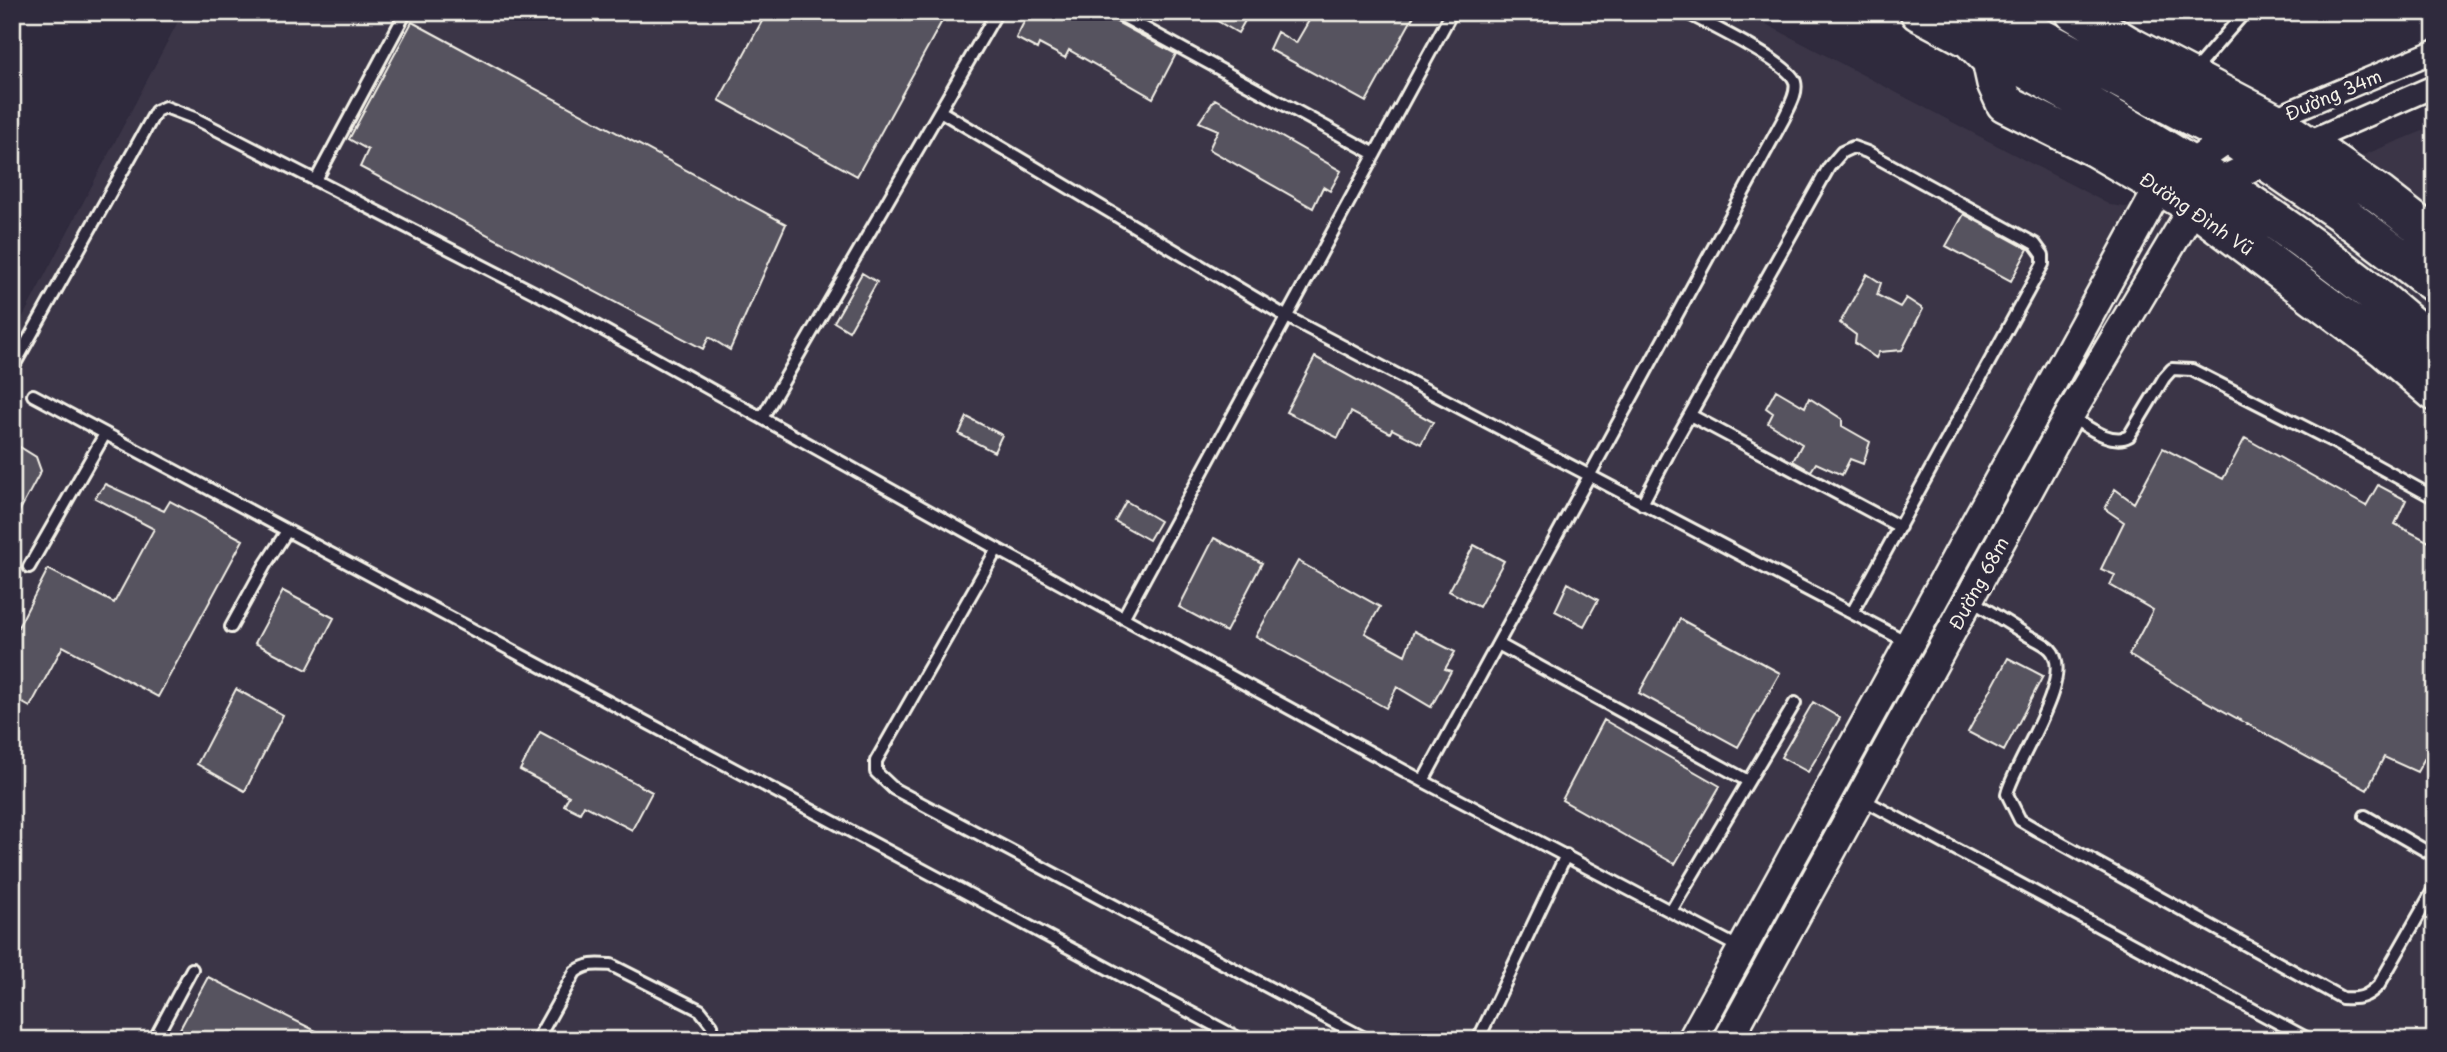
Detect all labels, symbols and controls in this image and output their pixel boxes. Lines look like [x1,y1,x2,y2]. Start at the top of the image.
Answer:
street label: Đường 34m [2280,61,2386,127]
street label: Đường Đình Vũ [2135,165,2259,261]
street label: Đường 68m [1941,531,2015,635]

